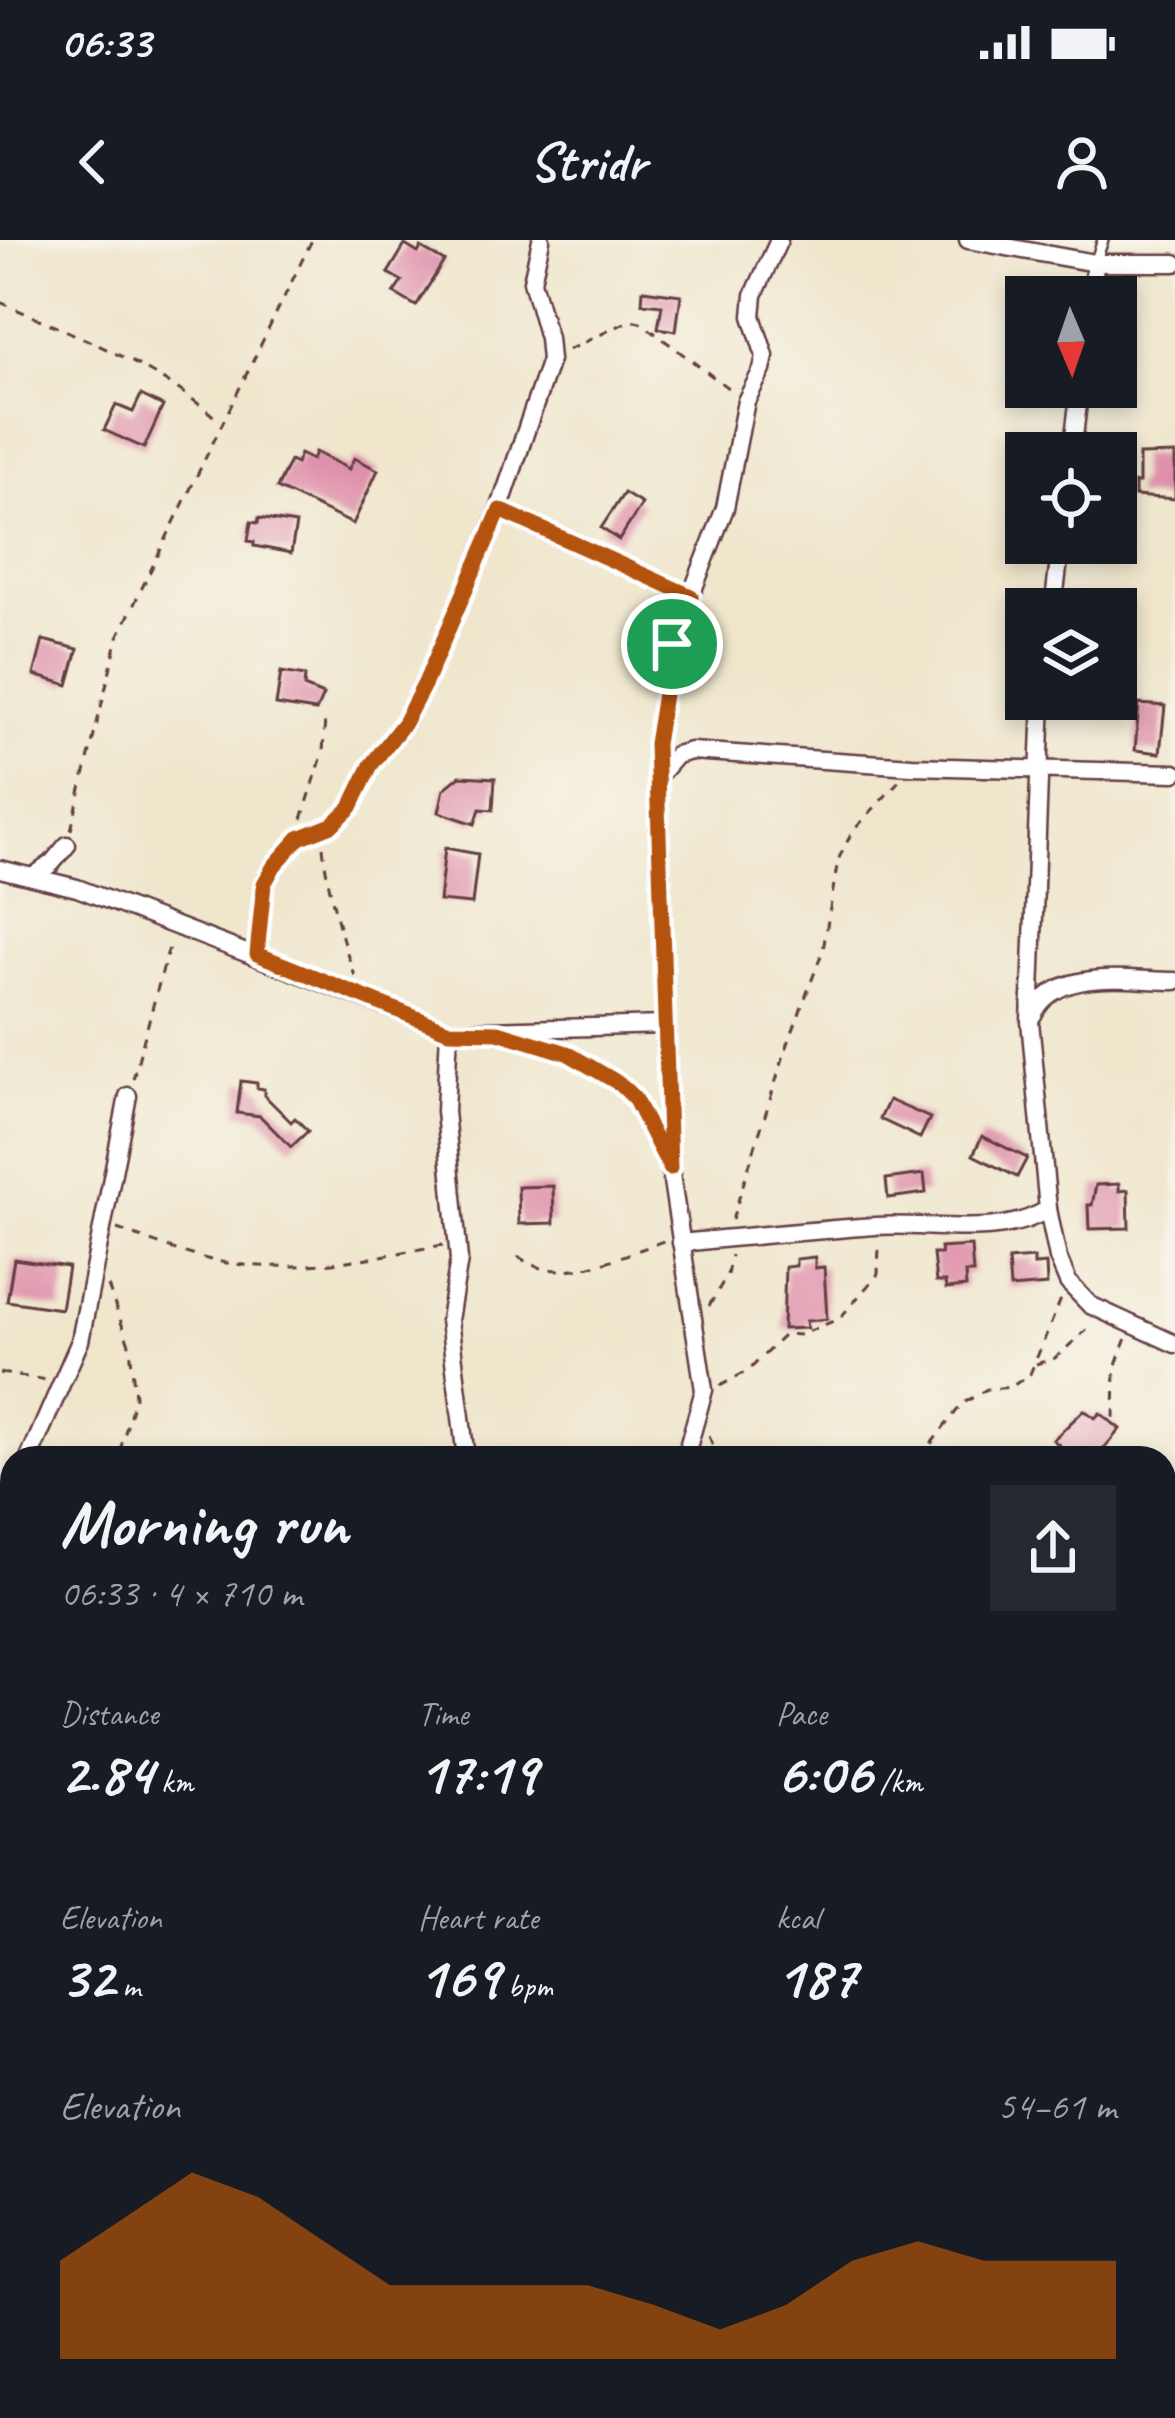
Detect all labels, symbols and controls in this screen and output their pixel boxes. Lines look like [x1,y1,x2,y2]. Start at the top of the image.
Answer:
text: 06:33 [60,14,151,71]
text: Stridr [529,128,646,196]
icon: back [60,129,126,195]
icon: person [1049,129,1115,195]
north arrow [1005,276,1137,408]
map controls [1005,276,1137,720]
button: locate [1005,432,1137,564]
button: layers [1005,588,1137,720]
pin [621,593,723,695]
icon: arrive [639,611,705,677]
text: Morning run [60,1482,348,1565]
button: share [990,1485,1116,1611]
text: 06:33 · 4 × 710 m [60,1569,302,1618]
text: Distance [60,1693,158,1735]
text: Time [418,1693,469,1735]
text: Pace [776,1693,827,1735]
text: 2.84 [60,1735,153,1811]
text: 17:19 [418,1735,537,1811]
text: 6:06 [776,1735,871,1811]
text: km [153,1761,193,1803]
text: /km [871,1761,923,1803]
text: Elevation [60,1897,162,1939]
text: Heart rate [418,1897,538,1939]
text: kcal [776,1897,820,1939]
text: 32 [60,1939,114,2015]
text: 169 [418,1939,500,2015]
text: 187 [776,1939,857,2015]
text: m [114,1965,140,2007]
text: bpm [500,1965,553,2007]
text: Elevation [60,2082,180,2131]
text: 54–61 m [997,2082,1116,2131]

